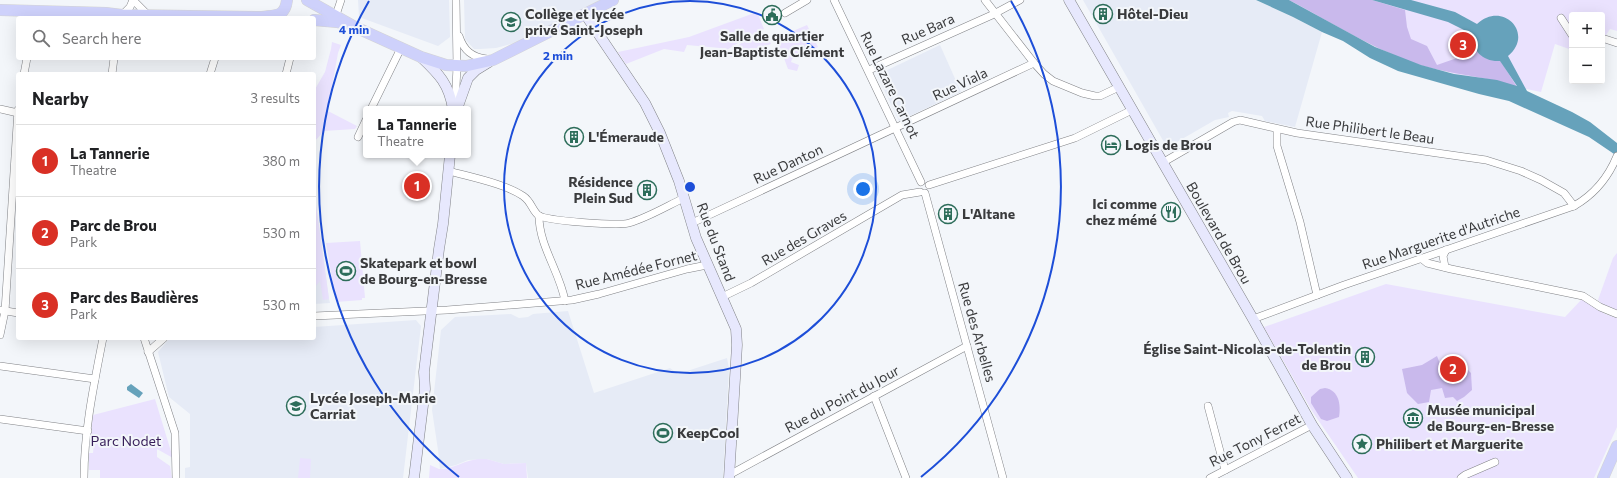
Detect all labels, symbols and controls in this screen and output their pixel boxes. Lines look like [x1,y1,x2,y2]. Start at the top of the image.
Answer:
building icon: Hôtel-Dieu [1092,3,1114,25]
public building icon: Salle de quartier Jean-Baptiste Clément [761,4,783,26]
place label: Collège et lycée privé Saint-Joseph [525,5,643,38]
place label: Hôtel-Dieu [1117,5,1188,22]
street label: Rue Bara [899,9,957,48]
school or university icon: Collège et lycée privé Saint-Joseph [500,11,522,33]
map controls [1569,12,1605,84]
button: + [1569,12,1605,48]
search box [16,16,316,60]
text: 4 min [339,22,369,36]
icon: search [30,27,52,49]
place label: Salle de quartier Jean-Baptiste Clément [700,27,844,60]
text: Search here [62,29,141,47]
street label: Rue Lazare Carnot [857,29,924,141]
pin: 3 [1450,30,1476,60]
text: 2 min [543,48,573,62]
button: − [1569,48,1605,84]
street label: Rue Viala [930,63,990,104]
text: Nearby [32,88,89,109]
text: 3 results [251,90,300,106]
popup [363,106,471,158]
street label: Rue Philibert le Beau [1305,112,1435,147]
text: La Tannerie [377,115,457,133]
building icon: L'Émeraude [563,126,585,148]
place label: L'Émeraude [588,128,664,145]
text: Theatre [377,133,424,149]
hotel icon: Logis de Brou [1100,134,1122,156]
place label: Logis de Brou [1125,136,1212,153]
street label: Rue Danton [750,140,825,187]
text: La Tannerie [70,144,150,162]
text: 1 [42,153,48,169]
text: 380 m [262,153,300,169]
text: Theatre [70,162,117,178]
pin: 1 [404,171,430,201]
place label: Résidence Plein Sud [568,173,633,206]
building icon: Résidence Plein Sud [636,179,658,201]
your location [853,179,873,199]
street label: Boulevard de Brou [1183,179,1256,287]
centre of rings [683,180,697,194]
place label: Ici comme chez mémé [1086,195,1157,228]
street label: Rue du Stand [694,200,739,284]
restaurant icon: Ici comme chez mémé [1160,201,1182,223]
building icon: L'Altane [937,203,959,225]
street label: Rue Marguerite d'Autriche [1360,203,1522,273]
place label: L'Altane [962,205,1015,222]
street label: Rue des Graves [758,206,849,269]
text: Parc de Brou [70,216,157,234]
text: 2 [41,225,49,241]
text: 530 m [263,225,300,241]
text: Park [70,234,97,250]
street label: Rue Amédée Fornet [573,246,699,293]
place label: Skatepark et bowl de Bourg-en-Bresse [360,254,487,287]
sports icon: Skatepark et bowl de Bourg-en-Bresse [335,260,357,282]
street label: Rue des Arbelles [955,280,1000,384]
text: Parc des Baudières [70,288,198,306]
text: 3 [41,297,49,313]
text: 530 m [263,297,300,313]
text: Park [70,306,97,322]
place label: Église Saint-Nicolas-de-Tolentin de Brou [1143,340,1351,373]
building icon: Église Saint-Nicolas-de-Tolentin de Brou [1354,346,1376,368]
pin: 2 [1440,354,1466,384]
street label: Rue du Point du Jour [782,361,902,436]
place label: Lycée Joseph-Marie Carriat [310,389,436,422]
school or university icon: Lycée Joseph-Marie Carriat [285,395,307,417]
place label: Musée municipal de Bourg-en-Bresse [1427,401,1554,434]
museum icon: Musée municipal de Bourg-en-Bresse [1402,407,1424,429]
street label: Rue Tony Ferret [1206,409,1304,470]
sports icon: KeepCool [652,422,674,444]
place label: KeepCool [677,424,739,441]
park label: Parc Nodet [90,432,162,449]
place icon: Philibert et Marguerite [1351,433,1373,455]
place label: Philibert et Marguerite [1376,435,1523,452]

